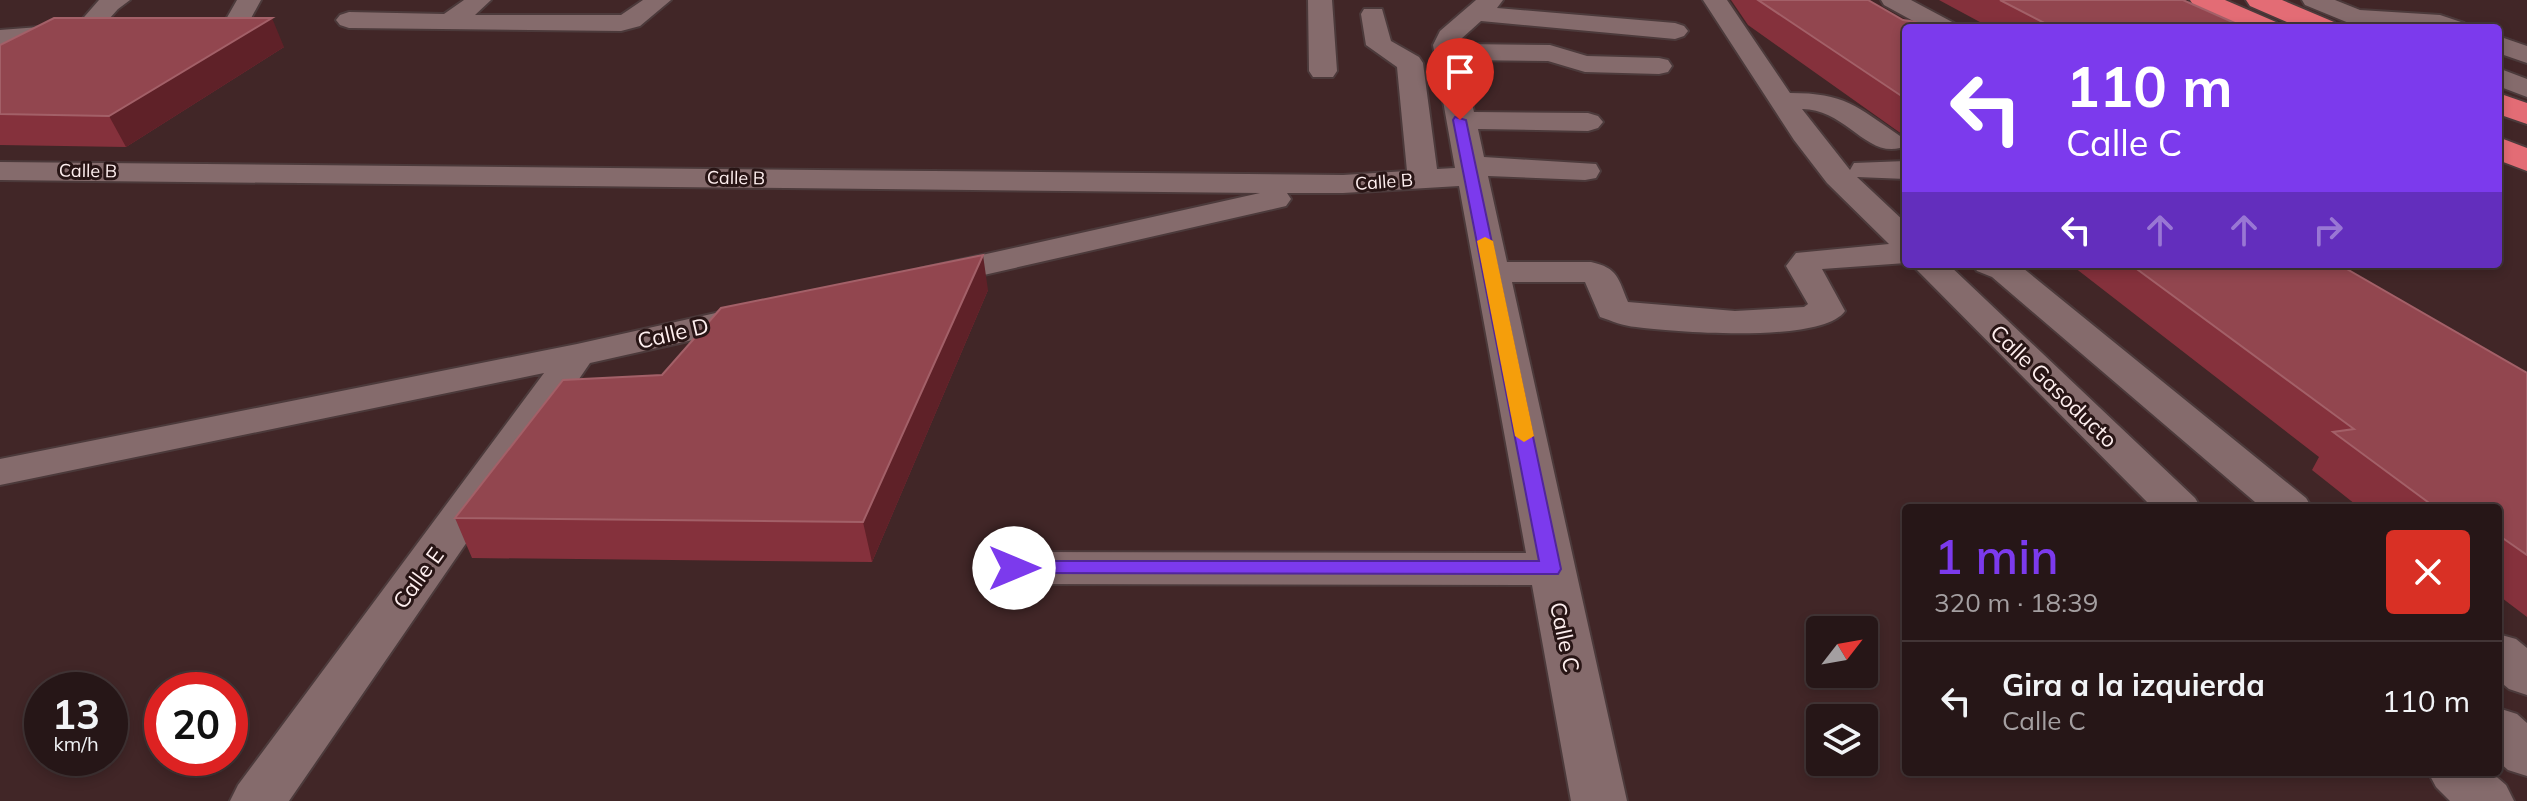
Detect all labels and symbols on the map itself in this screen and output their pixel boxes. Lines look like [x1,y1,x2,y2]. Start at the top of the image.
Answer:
pin [1426,38,1494,120]
street label: Calle B [59,158,117,183]
street label: Calle B [707,165,765,190]
street label: Calle B [1354,168,1414,195]
street label: Calle D [635,311,711,355]
street label: Calle Gasoducto [1985,318,2123,454]
position arrow [972,526,1056,610]
street label: Calle E [386,542,450,614]
street label: Calle C [1544,599,1586,675]
north arrow [1806,616,1878,688]
speed limit sign: 20 [144,672,248,776]

